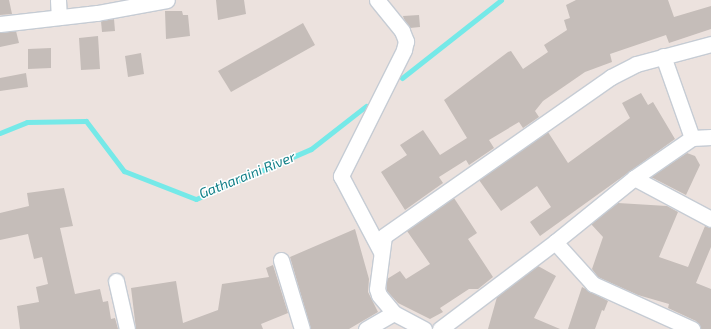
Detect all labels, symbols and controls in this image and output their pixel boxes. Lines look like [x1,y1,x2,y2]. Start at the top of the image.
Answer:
water label: Gatharaini River [196,148,298,202]

